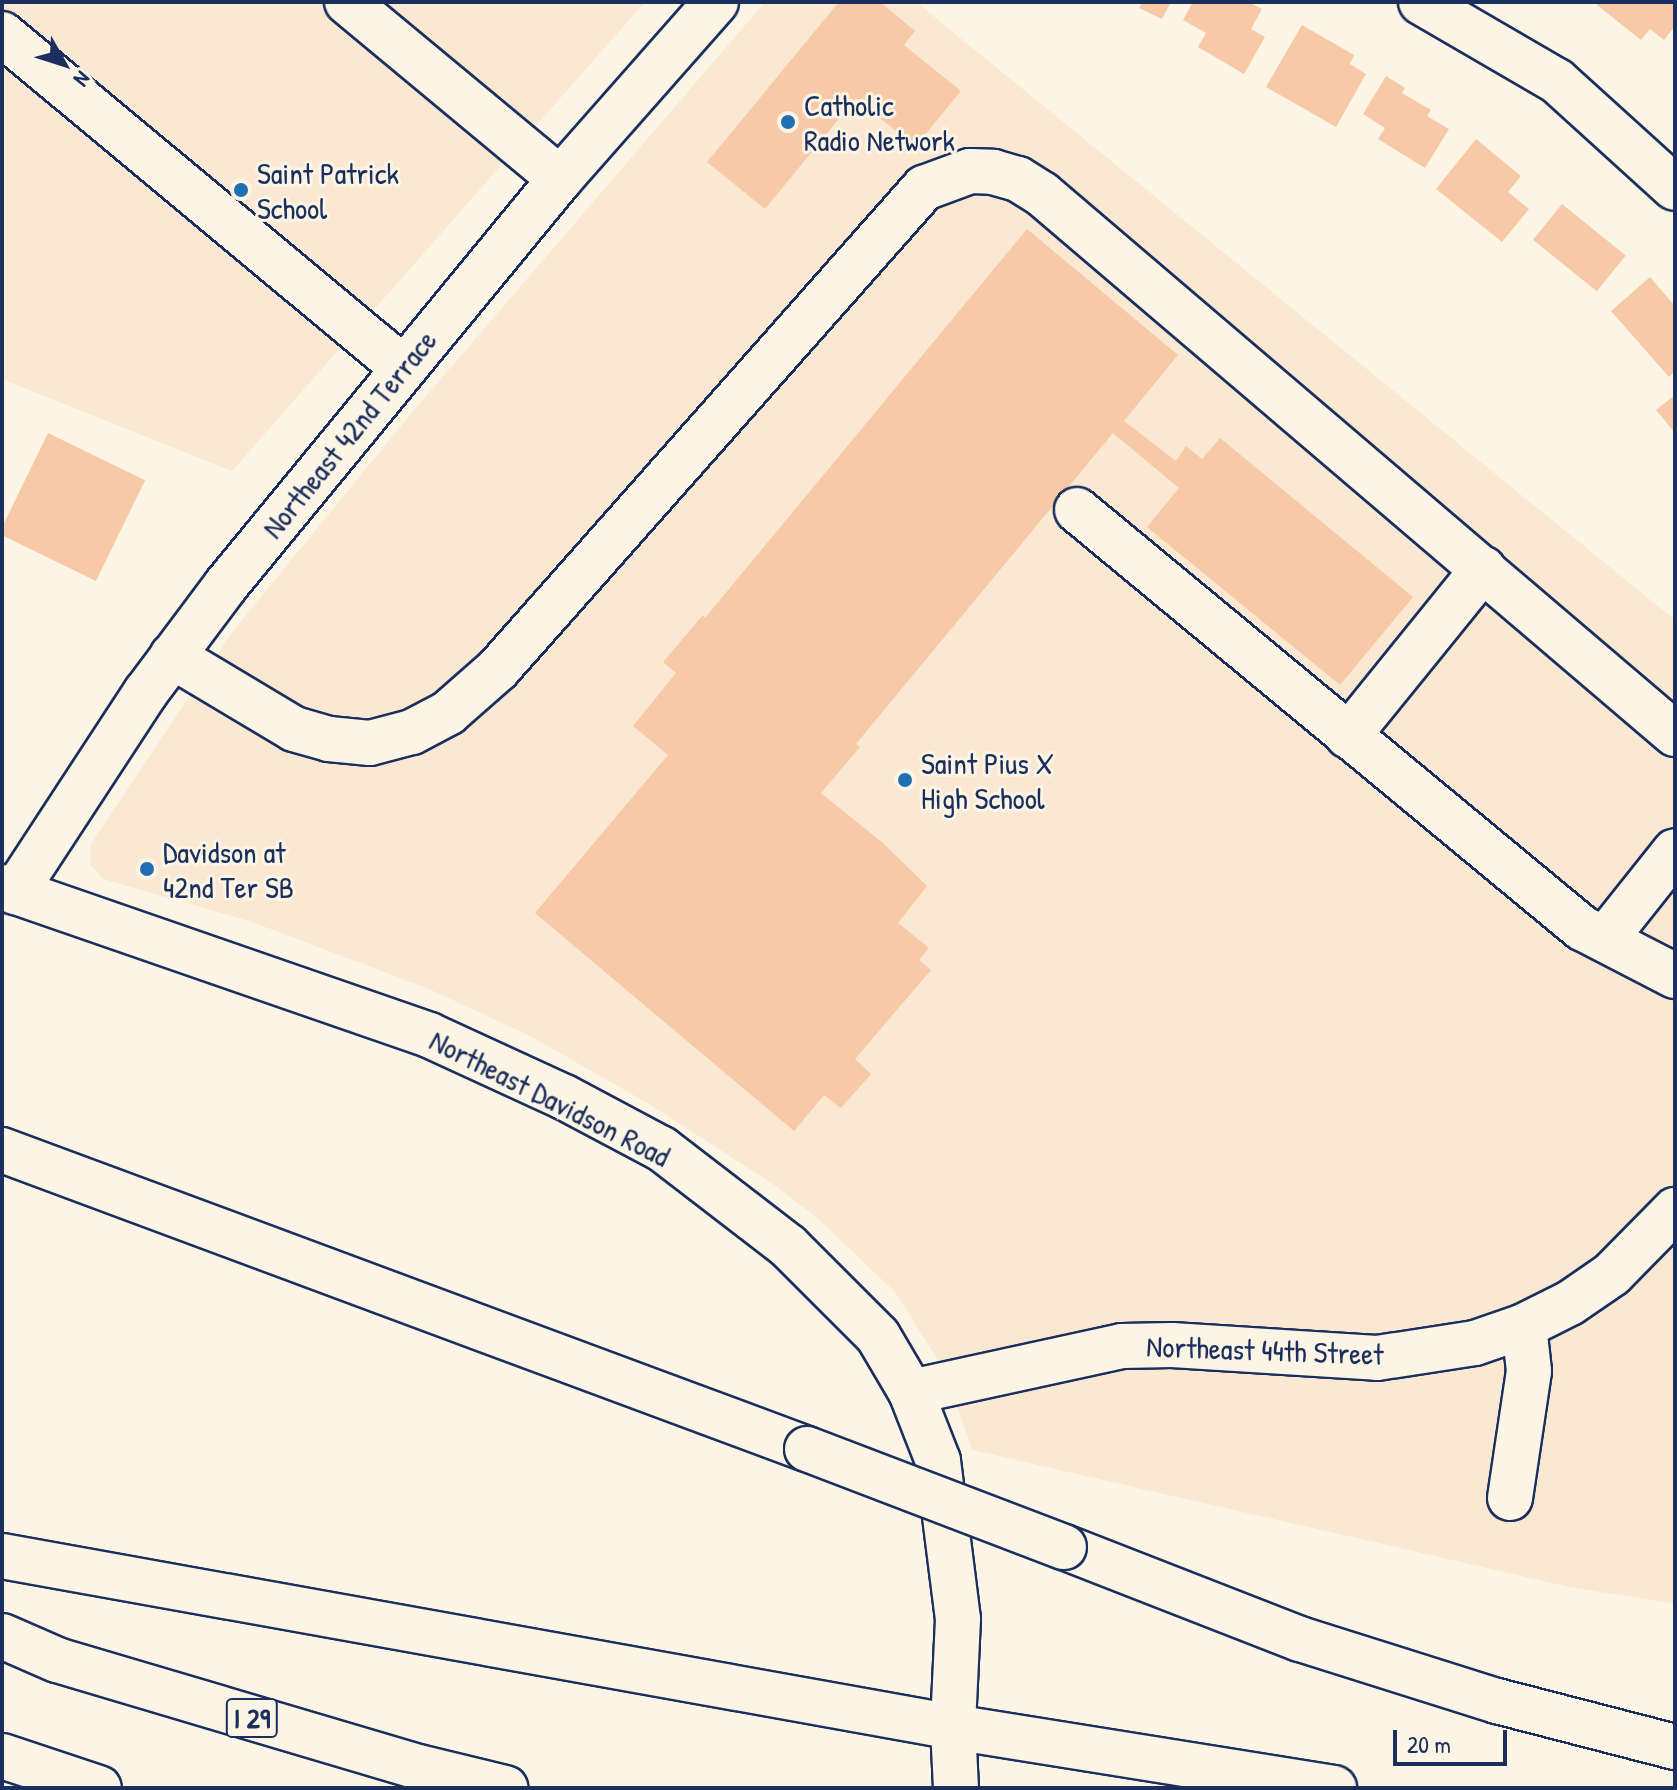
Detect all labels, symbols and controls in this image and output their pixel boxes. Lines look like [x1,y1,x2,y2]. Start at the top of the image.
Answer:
north arrow [24,24,104,104]
text: N [67,65,98,93]
place label: Catholic Radio Network [804,87,955,158]
marker: Catholic Radio Network [779,113,797,131]
place label: Saint Patrick School [257,155,399,226]
marker: Saint Patrick School [232,181,250,199]
street label: Northeast 42nd Terrace [254,323,444,545]
place label: Saint Pius X High School [921,745,1054,816]
marker: Saint Pius X High School [896,771,914,789]
place label: Davidson at 42nd Ter SB [163,834,294,904]
marker: Davidson at 42nd Ter SB [138,860,156,878]
street label: Northeast Davidson Road [424,1022,676,1174]
street label: Northeast 44th Street [1146,1328,1384,1372]
road number: I 29 [224,1694,280,1742]
scale bar [1397,1714,1511,1764]
text: 20 m [1407,1728,1451,1760]

